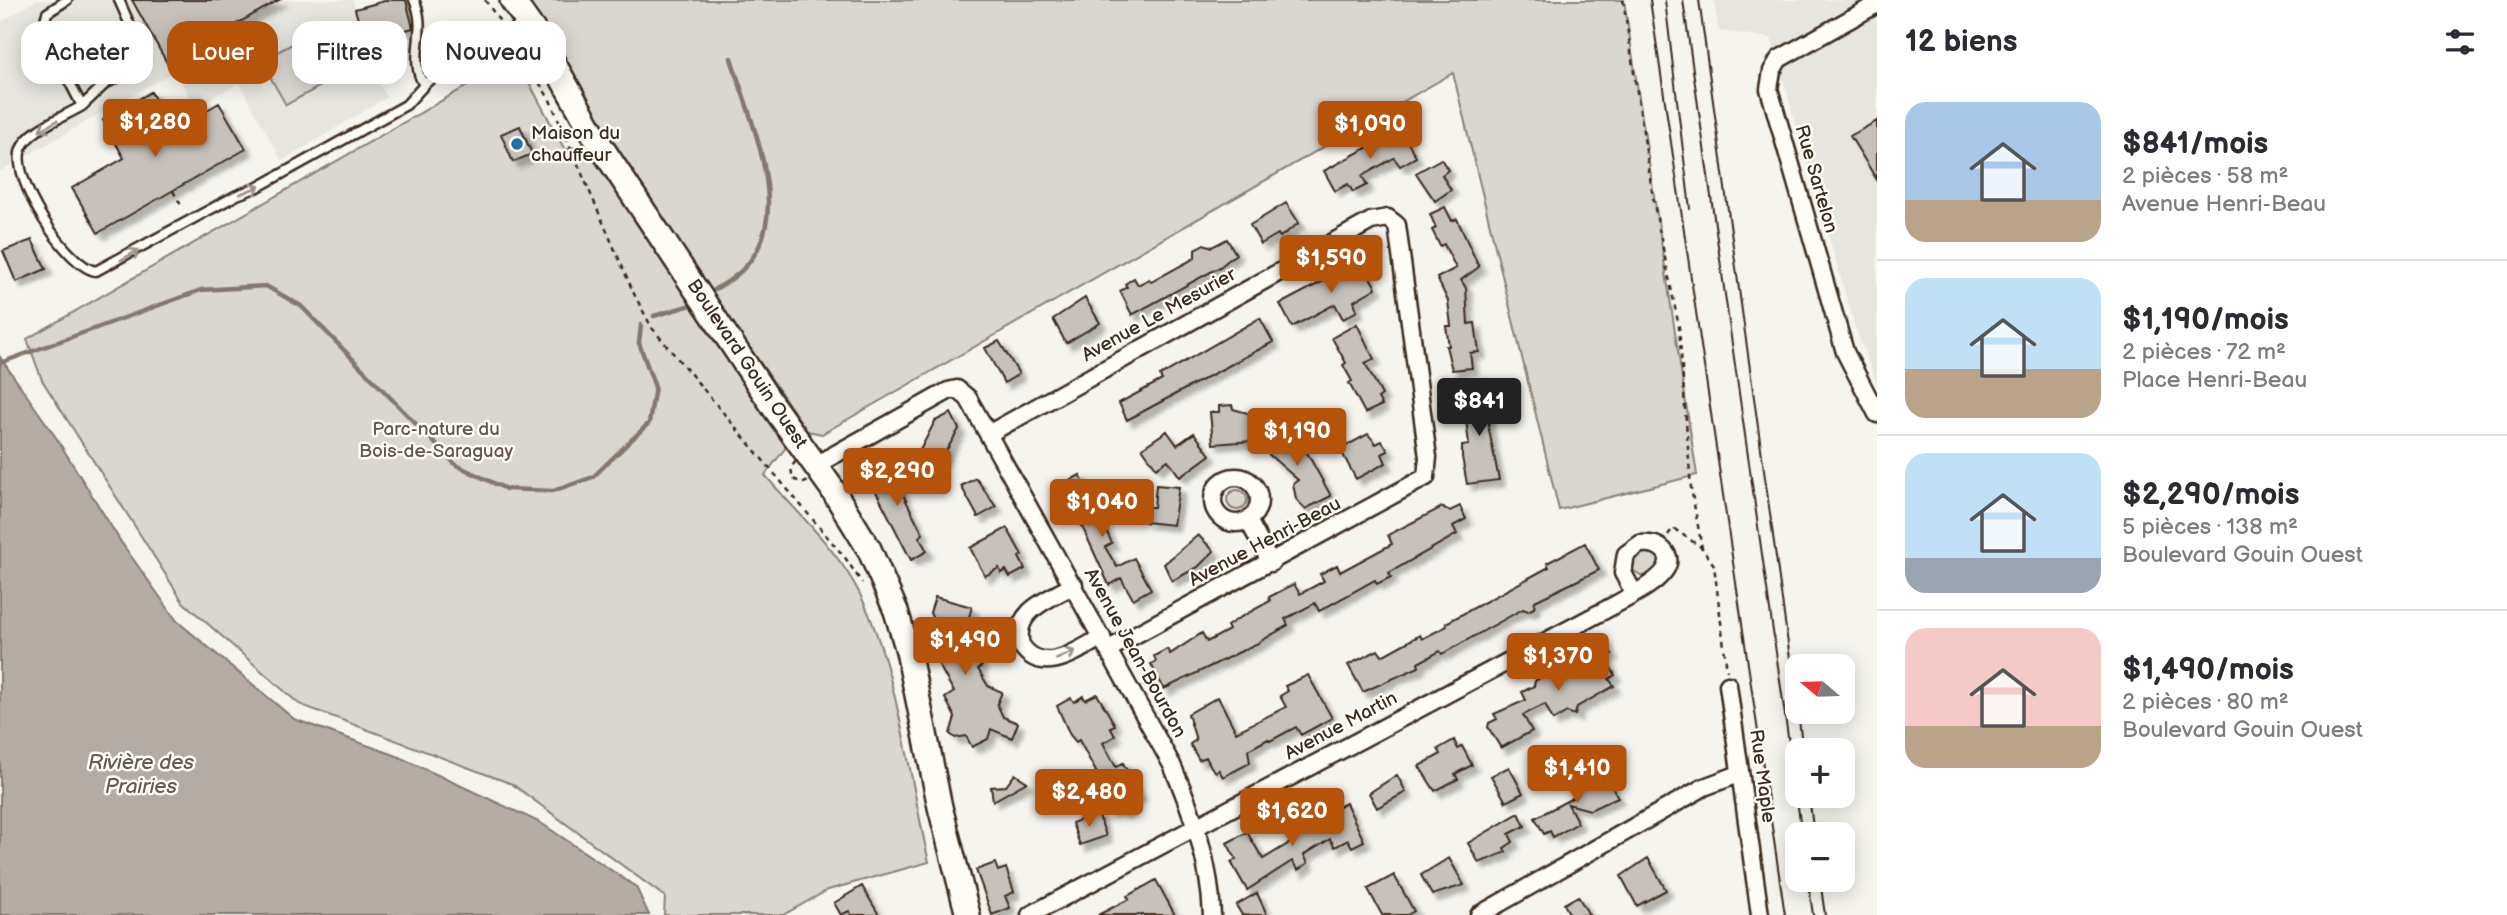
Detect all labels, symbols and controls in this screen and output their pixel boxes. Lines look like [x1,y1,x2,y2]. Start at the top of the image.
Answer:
chip: Acheter [21,21,153,84]
chip: Louer [167,21,278,84]
chip: Filtres [292,21,407,84]
chip: Nouveau [421,21,566,84]
icon: filters [2441,23,2479,61]
text: 12 biens [1905,24,2017,60]
pin: $1,280 [98,100,212,159]
pin: $1,090 [1313,102,1427,161]
text: $1,280 [119,108,191,136]
text: $1,090 [1334,110,1406,138]
one-way arrow [38,120,59,133]
place label: Maison du chauffeur [531,122,620,167]
street label: Rue Sartelon [1790,122,1842,236]
text: $841/mois [2122,126,2268,162]
icon: home [1961,130,2045,214]
marker: Maison du chauffeur [509,136,525,152]
text: 2 pièces · 58 m² [2122,162,2288,190]
one-way arrow [239,182,261,195]
text: Avenue Henri-Beau [2122,190,2326,218]
pin: $1,590 [1274,236,1388,295]
text: $1,590 [1295,244,1367,272]
one-way arrow [120,247,140,261]
street label: Avenue Le Mesurier [1078,263,1241,367]
street label: Boulevard Gouin Ouest [682,275,812,453]
text: $1,190/mois [2122,302,2289,338]
icon: home [1961,306,2045,390]
text: 2 pièces · 72 m² [2122,338,2286,366]
text: Place Henri-Beau [2122,366,2307,394]
pin: $841 [1438,378,1520,438]
text: $841 [1453,387,1505,415]
pin: $1,190 [1240,408,1354,468]
text: $1,190 [1263,417,1331,445]
park label: Parc-nature du Bois-de-Saraguay [359,418,513,463]
pin: $2,290 [840,448,954,508]
text: $2,290 [859,457,935,485]
text: $2,290/mois [2122,477,2299,513]
pin: $1,040 [1045,480,1159,539]
icon: home [1961,481,2045,565]
text: $1,040 [1066,488,1138,516]
street label: Avenue Henri-Beau [1185,492,1345,592]
text: 5 pièces · 138 m² [2122,513,2298,541]
text: Boulevard Gouin Ouest [2122,541,2363,569]
street label: Avenue Jean-Bourdon [1079,564,1191,742]
pin: $1,490 [908,618,1022,677]
text: $1,490 [929,626,1001,654]
pin: $1,370 [1501,634,1615,693]
text: $1,370 [1523,642,1593,670]
one-way arrow [1055,648,1076,661]
text: $1,490/mois [2122,652,2294,688]
north arrow [1785,654,1855,724]
map controls [1785,654,1855,892]
icon: home [1961,656,2045,740]
street label: Avenue Martin [1281,687,1401,765]
text: 2 pièces · 80 m² [2122,688,2289,716]
text: Boulevard Gouin Ouest [2122,716,2363,744]
street label: Rue Maple [1744,728,1780,824]
button: + [1785,738,1855,808]
pin: $1,410 [1520,746,1634,805]
water label: Rivière des Prairies [88,750,194,799]
text: $1,410 [1543,754,1611,782]
pin: $2,480 [1032,770,1146,829]
text: $2,480 [1051,778,1127,806]
pin: $1,620 [1235,788,1349,848]
text: $1,620 [1256,797,1328,825]
button: − [1785,822,1855,892]

